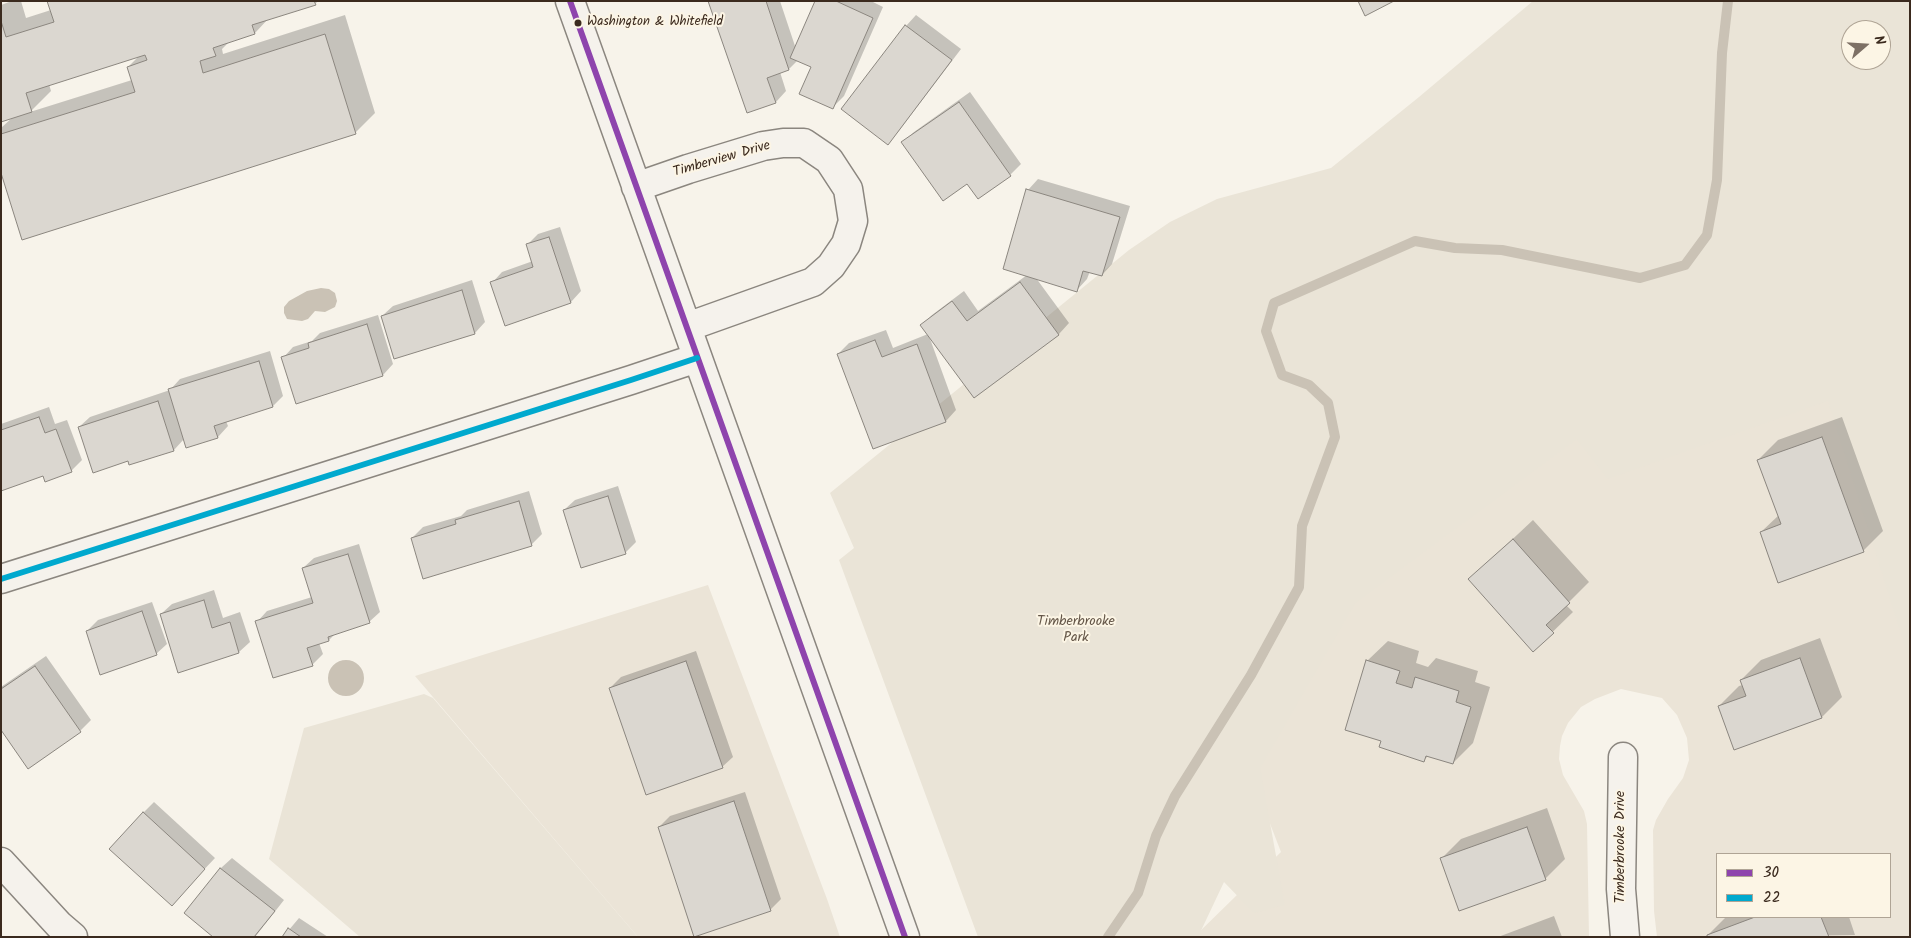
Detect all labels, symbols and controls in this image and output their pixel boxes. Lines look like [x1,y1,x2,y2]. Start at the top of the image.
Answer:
place label: Washington & Whitefield [587,15,723,31]
marker: Washington & Whitefield [573,18,583,28]
north arrow [1841,20,1891,70]
text: N [1867,33,1891,48]
street label: Timberview Drive [672,138,772,182]
park label: Timberbrooke Park [1037,615,1115,648]
street label: Timberbrooke Drive [1614,791,1630,903]
legend [1716,853,1891,918]
text: 30 [1763,861,1779,885]
text: 22 [1763,886,1780,910]

